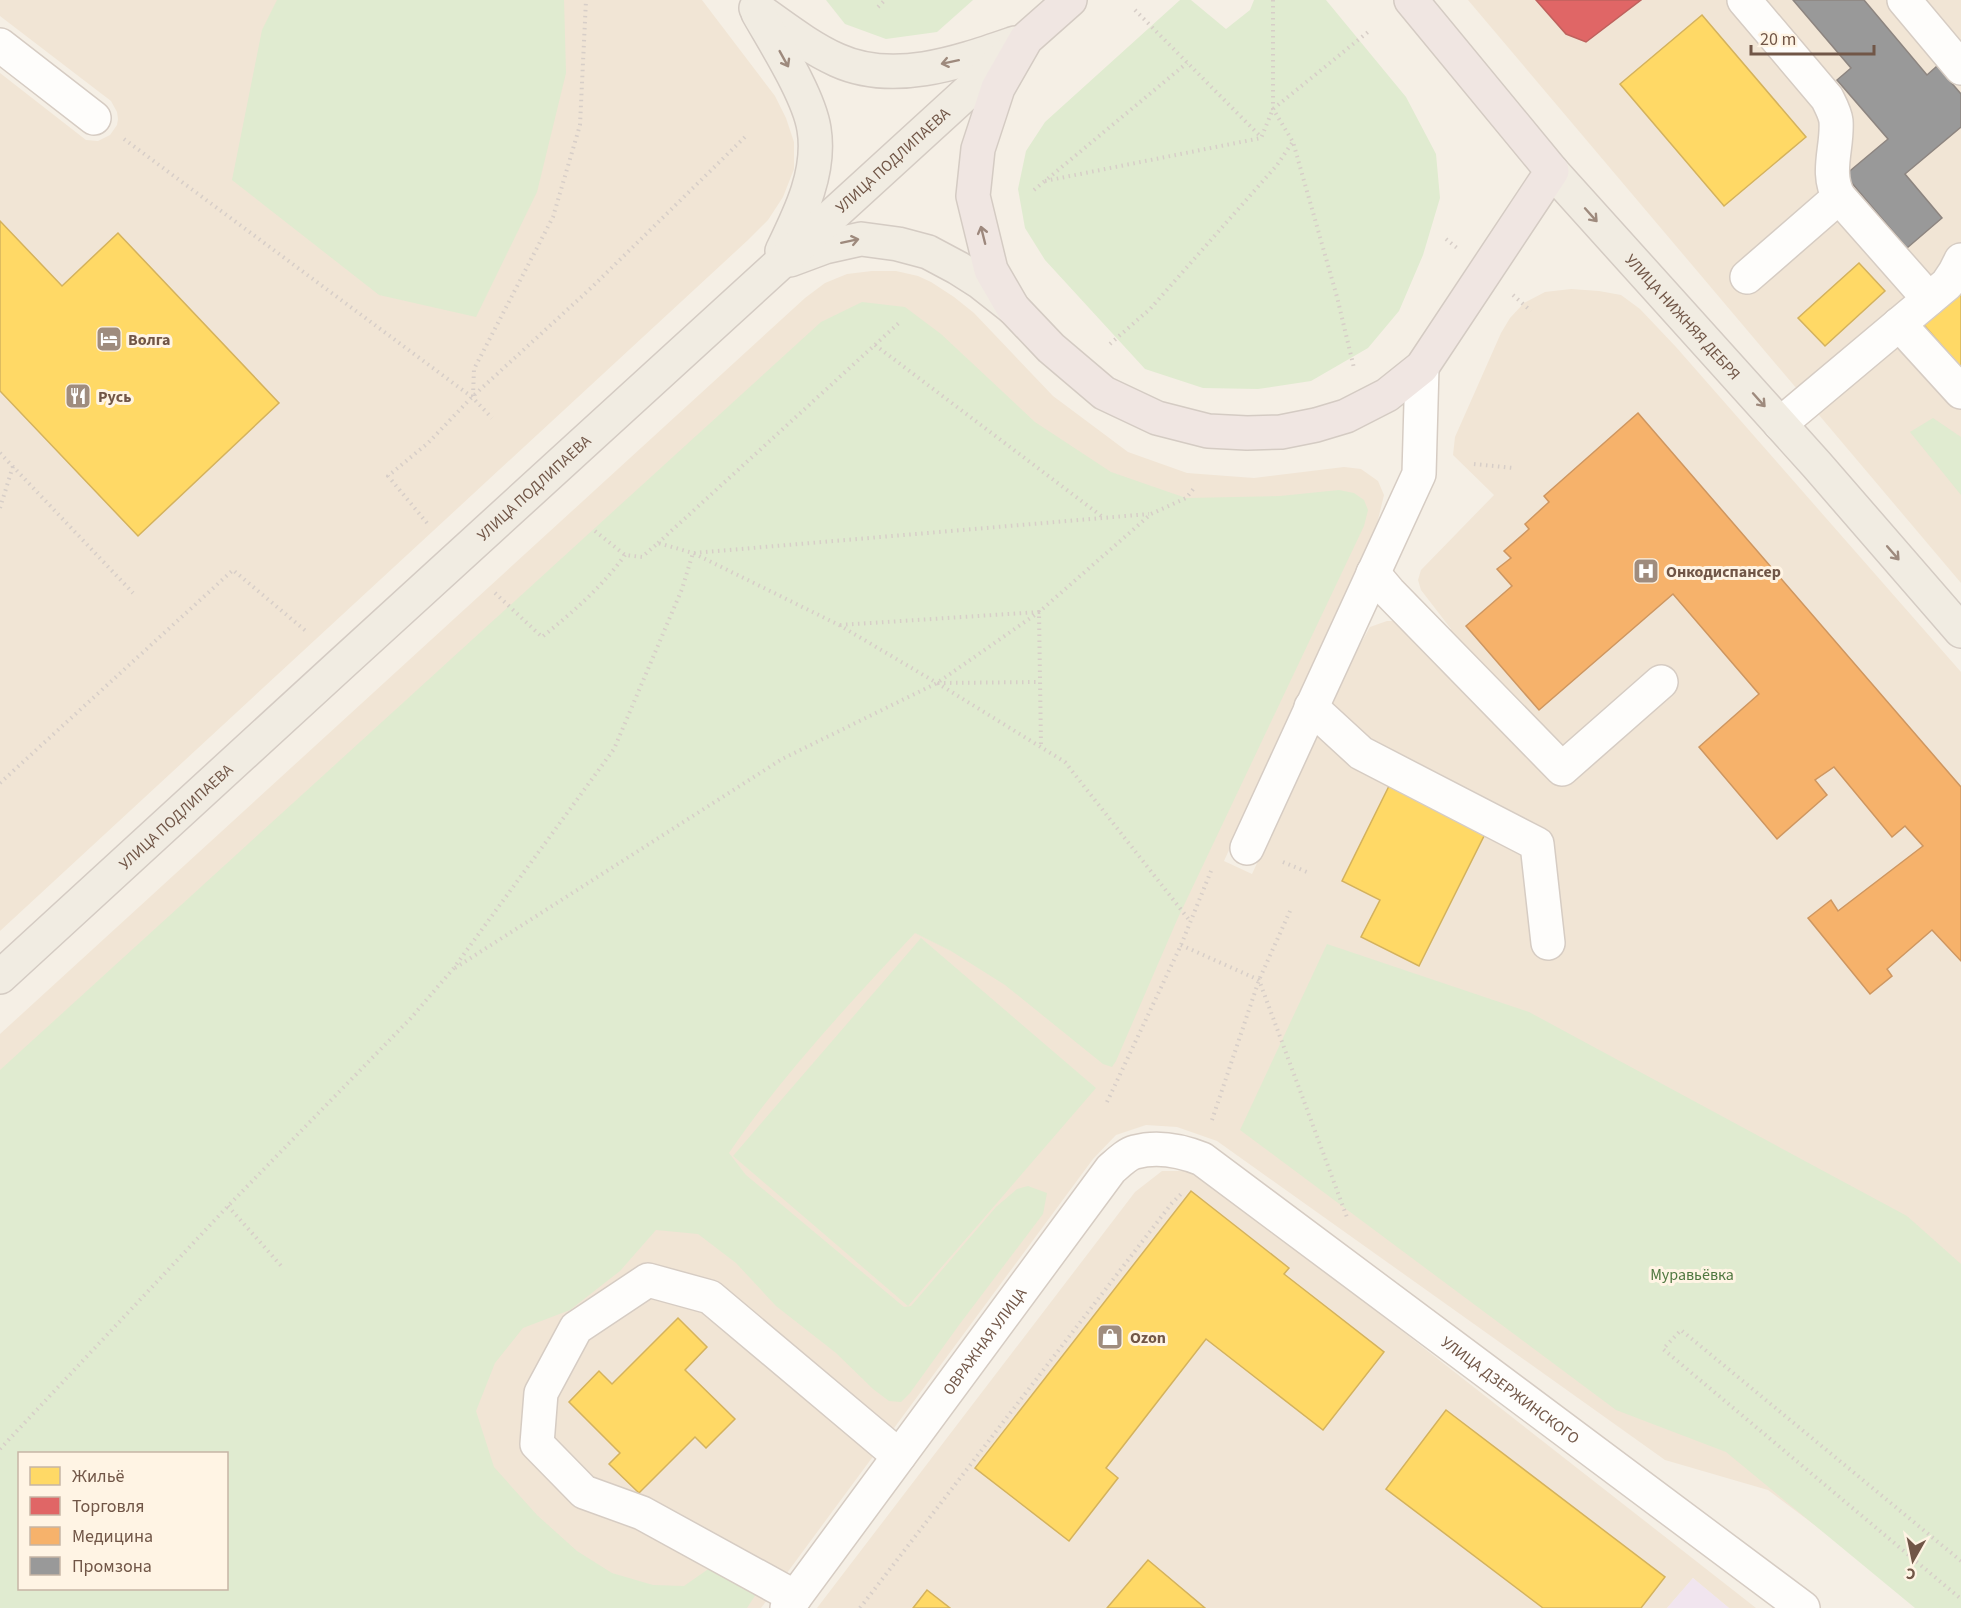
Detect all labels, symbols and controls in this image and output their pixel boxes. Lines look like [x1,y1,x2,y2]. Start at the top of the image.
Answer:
scale bar [1751,18,1874,56]
text: 20 m [1760,27,1796,52]
one-way arrow [779,50,790,68]
one-way arrow [941,57,960,69]
street label: УЛИЦА ПОДЛИПАЕВА [831,103,955,218]
one-way arrow [1584,207,1598,222]
one-way arrow [976,226,988,245]
one-way arrow [840,235,859,247]
street label: УЛИЦА НИЖНЯЯ ДЕБРЯ [1620,249,1745,385]
hotel icon: Волга [94,324,124,354]
place label: Волга [128,329,170,351]
restaurant icon: Русь [63,381,93,411]
place label: Русь [98,386,131,408]
one-way arrow [1752,393,1766,408]
street label: УЛИЦА ПОДЛИПАЕВА [472,430,596,546]
one-way arrow [1886,545,1900,560]
hospital icon: Онкодиспансер [1631,556,1661,586]
place label: Онкодиспансер [1666,561,1781,583]
street label: УЛИЦА ПОДЛИПАЕВА [114,759,238,875]
park label: Муравьёвка [1650,1264,1734,1286]
street label: ОВРАЖНАЯ УЛИЦА [938,1283,1032,1400]
shop icon: Ozon [1095,1322,1125,1352]
place label: Ozon [1130,1327,1166,1349]
street label: УЛИЦА ДЗЕРЖИНСКОГО [1436,1331,1584,1449]
legend [18,1452,228,1590]
text: Жильё [72,1464,125,1489]
text: Торговля [72,1494,145,1519]
text: Медицина [72,1524,153,1549]
north arrow [1883,1530,1943,1590]
text: Промзона [72,1554,152,1579]
text: С [1904,1562,1917,1585]

